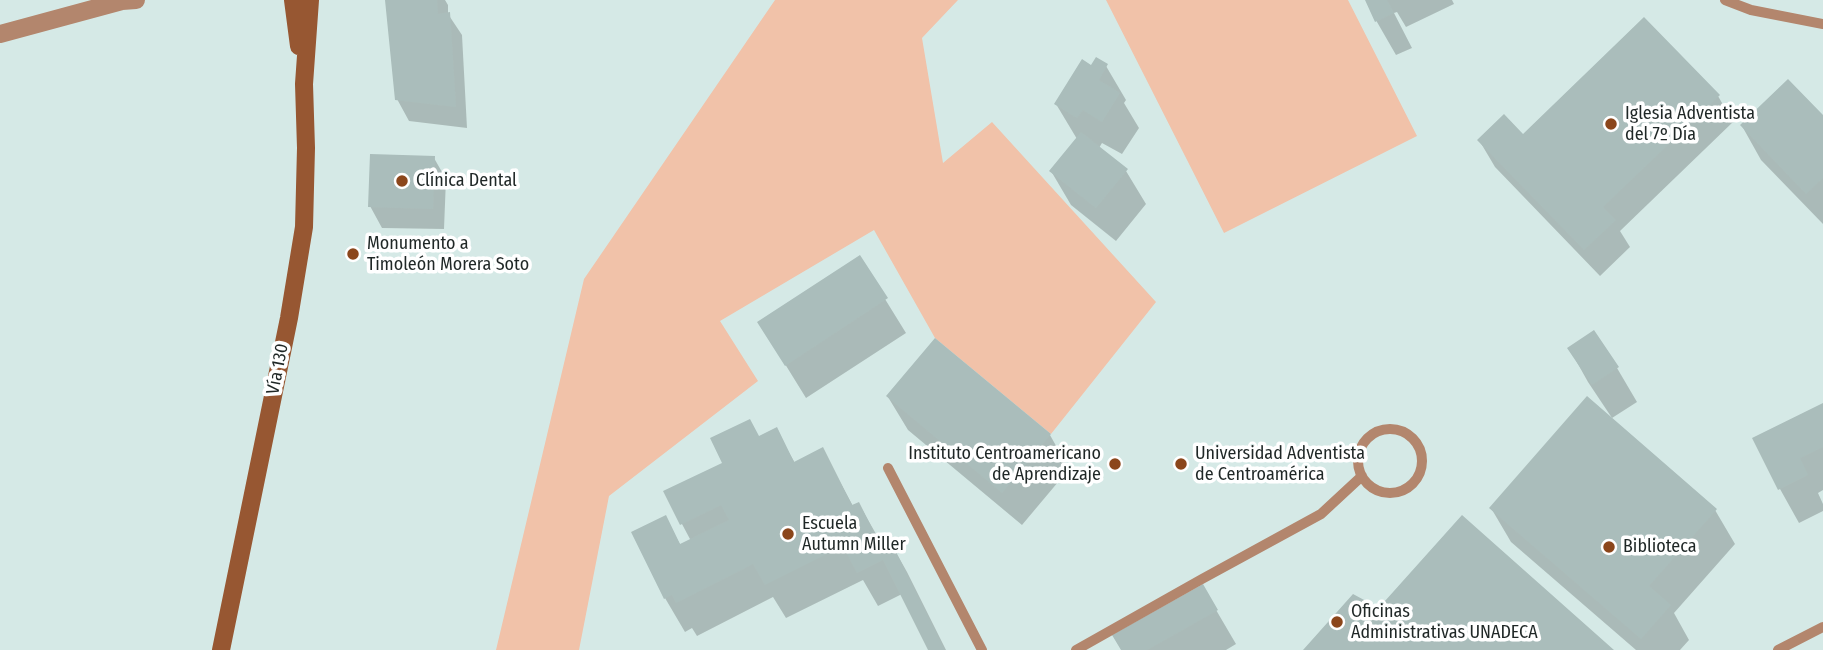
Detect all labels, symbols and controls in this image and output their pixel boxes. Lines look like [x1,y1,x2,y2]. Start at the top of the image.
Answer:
place label: Iglesia Adventista del 7º Día [1625,103,1755,146]
marker: Iglesia Adventista del 7º Día [1603,116,1619,132]
place label: Clínica Dental [416,170,517,192]
marker: Clínica Dental [394,173,410,189]
place label: Monumento a Timoleón Morera Soto [367,233,529,276]
marker: Monumento a Timoleón Morera Soto [345,246,361,262]
street label: Vía 130 [262,342,294,396]
place label: Instituto Centroamericano de Aprendizaje [908,443,1101,486]
place label: Universidad Adventista de Centroamérica [1195,443,1365,486]
marker: Instituto Centroamericano de Aprendizaje [1107,456,1123,472]
marker: Universidad Adventista de Centroamérica [1173,456,1189,472]
place label: Escuela Autumn Miller [802,513,906,556]
marker: Escuela Autumn Miller [780,526,796,542]
place label: Biblioteca [1623,536,1697,558]
marker: Biblioteca [1601,539,1617,555]
place label: Oficinas Administrativas UNADECA [1351,601,1538,644]
marker: Oficinas Administrativas UNADECA [1329,614,1345,630]

